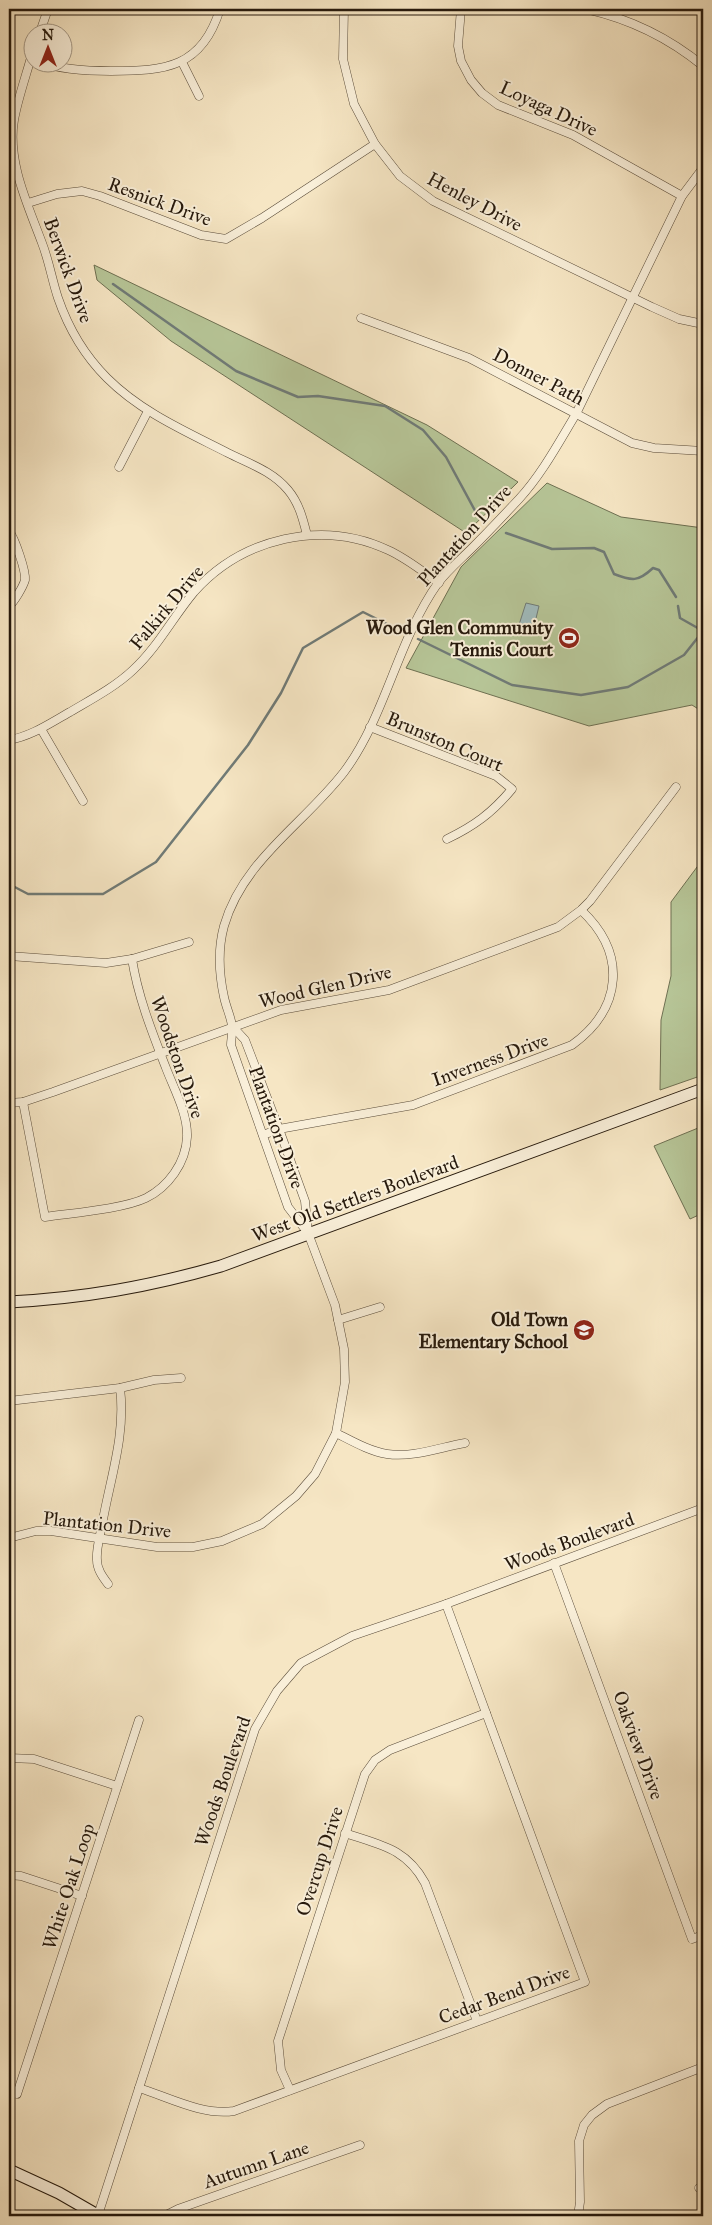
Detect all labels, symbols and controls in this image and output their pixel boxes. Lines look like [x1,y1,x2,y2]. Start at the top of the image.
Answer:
north arrow [22,22,72,72]
text: N [42,27,54,44]
street label: Loyaga Drive [496,76,601,142]
street label: Henley Drive [423,167,526,236]
street label: Resnick Drive [105,172,215,231]
street label: Berwick Drive [39,214,98,326]
street label: Donner Path [489,343,589,410]
street label: Plantation Drive [413,480,516,591]
street label: Falkirk Drive [124,560,208,654]
place label: Wood Glen Community Tennis Court [366,616,554,661]
sports icon: Wood Glen Community Tennis Court [557,626,581,650]
street label: Brunston Court [383,707,507,776]
street label: Wood Glen Drive [257,960,394,1013]
street label: Woodston Drive [146,993,209,1121]
street label: Inverness Drive [429,1028,552,1091]
street label: Plantation Drive [244,1063,309,1192]
street label: West Old Settlers Boulevard [249,1150,462,1247]
place label: Old Town Elementary School [419,1308,569,1354]
school or university icon: Old Town Elementary School [572,1318,596,1342]
street label: Plantation Drive [42,1506,172,1543]
street label: Woods Boulevard [501,1507,638,1576]
street label: Oakview Drive [608,1688,669,1803]
street label: Woods Boulevard [189,1713,256,1849]
street label: Overcup Drive [291,1803,348,1919]
street label: White Oak Loop [37,1820,100,1952]
street label: Cedar Bend Drive [435,1960,573,2029]
street label: Autumn Lane [199,2136,312,2194]

